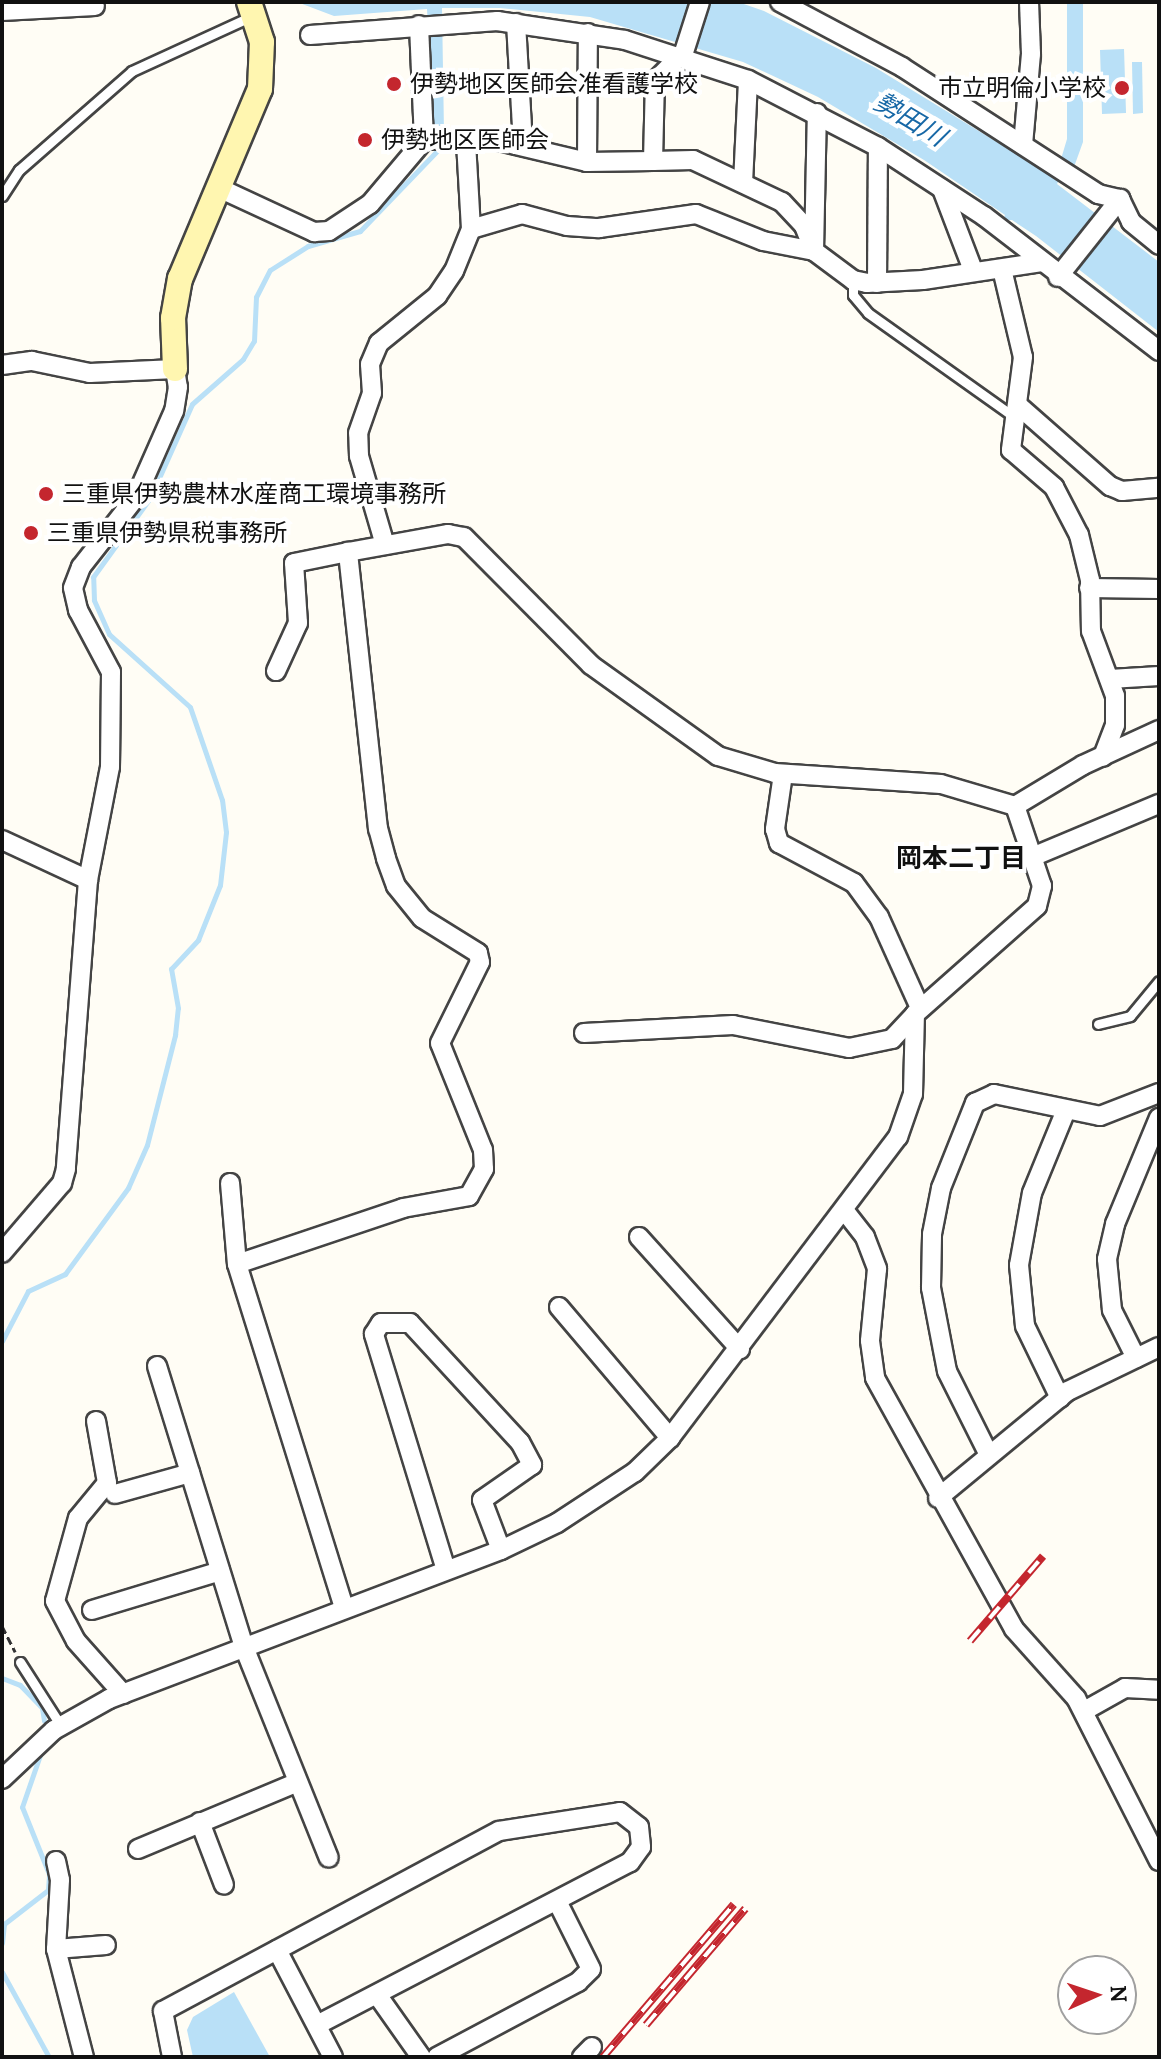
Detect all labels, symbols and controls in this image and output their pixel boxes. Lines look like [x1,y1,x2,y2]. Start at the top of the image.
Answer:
place label: 伊勢地区医師会准看護学校 [410,70,698,98]
place label: 市立明倫小学校 [938,74,1106,102]
marker: 伊勢地区医師会准看護学校 [385,75,403,93]
marker: 市立明倫小学校 [1113,79,1131,97]
water label: 勢田川 [869,86,951,152]
place label: 伊勢地区医師会 [381,126,549,154]
marker: 伊勢地区医師会 [356,131,374,149]
place label: 三重県伊勢農林水産商工環境事務所 [62,480,446,508]
marker: 三重県伊勢農林水産商工環境事務所 [37,485,55,503]
place label: 三重県伊勢県税事務所 [47,519,287,547]
marker: 三重県伊勢県税事務所 [22,524,40,542]
district label: 岡本二丁目 [896,842,1026,874]
north arrow [1057,1955,1137,2035]
text: N [1105,1985,1133,2003]

